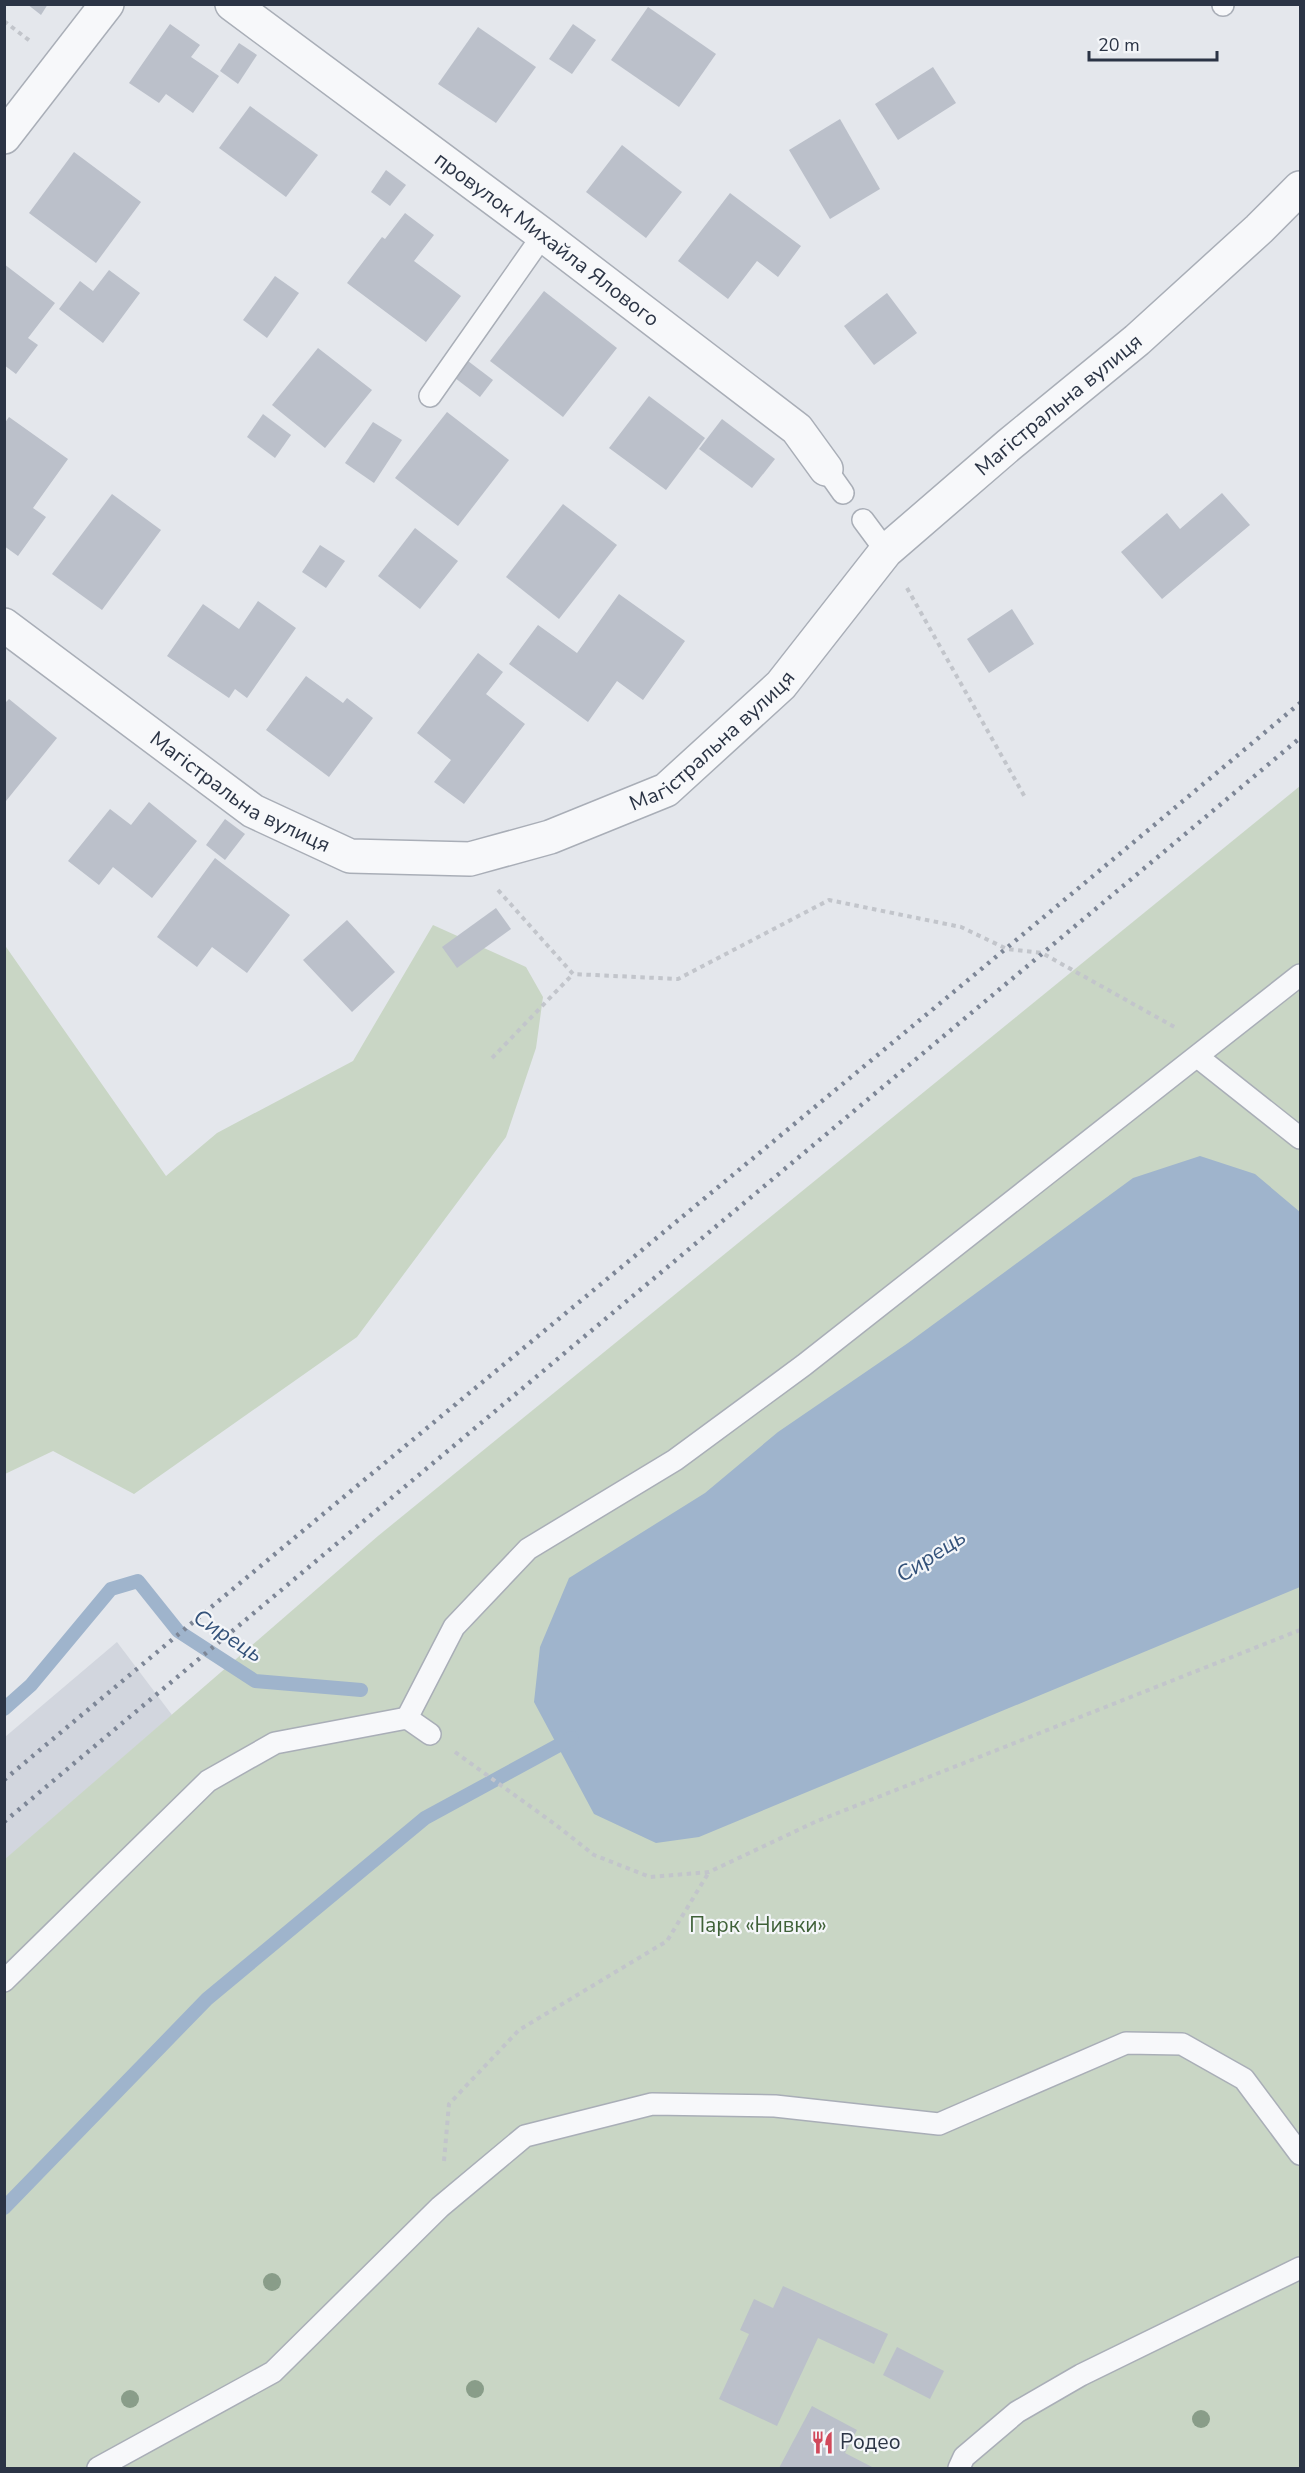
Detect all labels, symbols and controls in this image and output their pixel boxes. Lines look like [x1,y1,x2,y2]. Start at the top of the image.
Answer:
scale bar [1089,24,1216,62]
text: 20 m [1098,33,1140,57]
street label: провулок Михайла Ялового [429,145,665,333]
street label: Магістральна вулиця [969,327,1148,482]
street label: Магістральна вулиця [625,665,801,817]
street label: Магістральна вулиця [144,725,335,859]
water label: Сирець [890,1522,972,1590]
water label: Сирець [187,1602,269,1670]
park label: Парк «Нивки» [689,1911,827,1939]
place label: Родео [840,2428,901,2456]
restaurant icon: Родео [809,2429,835,2455]

